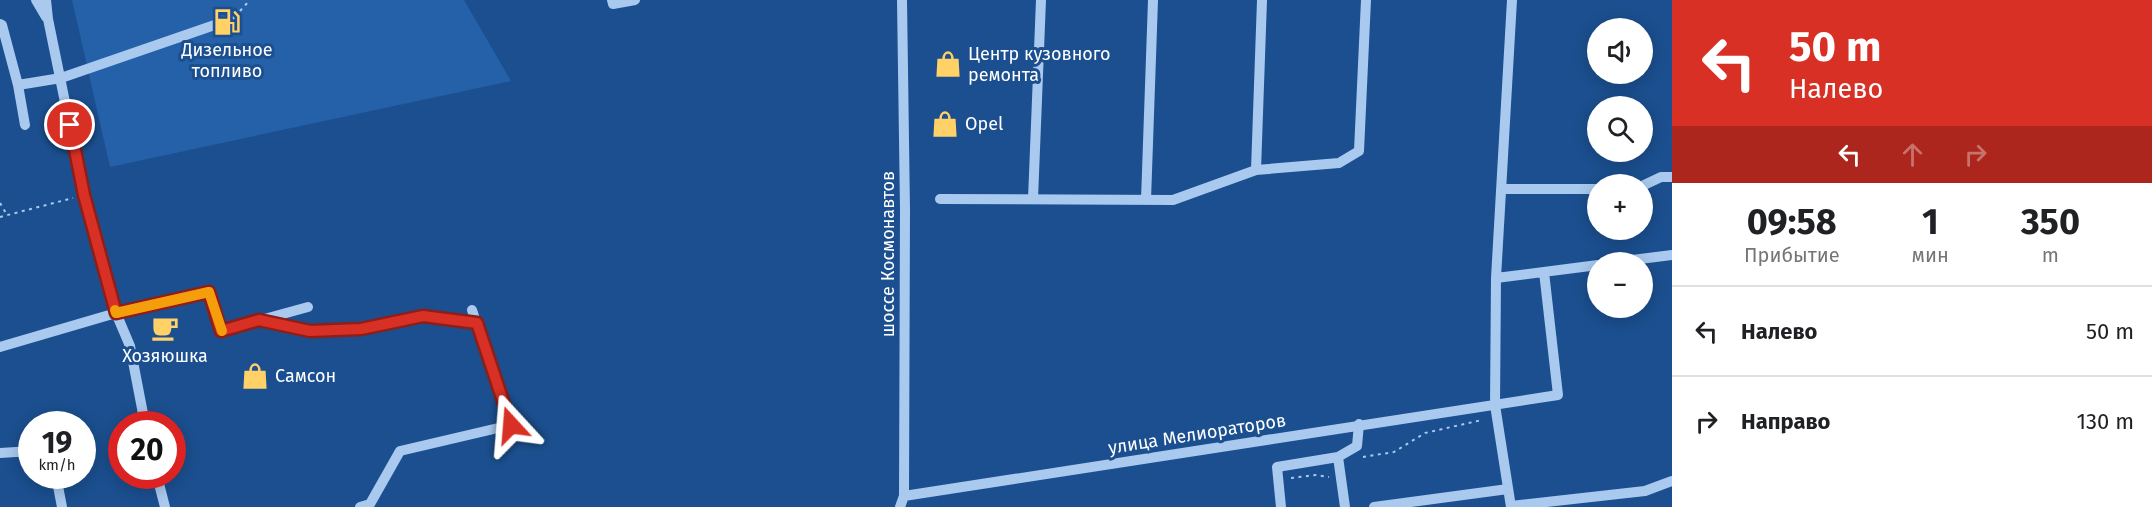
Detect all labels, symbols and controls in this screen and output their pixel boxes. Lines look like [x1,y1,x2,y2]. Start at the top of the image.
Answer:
fuel station icon: Дизельное топливо [212,7,242,37]
map controls [1587,18,1653,318]
button: sound [1587,18,1653,84]
text: 50 m [1789,22,1882,72]
icon: left [1690,24,1768,102]
place label: Дизельное топливо [180,39,273,82]
place label: Центр кузовного ремонта [968,43,1111,86]
shop icon: Центр кузовного ремонта [933,49,963,79]
text: Налево [1789,73,1883,105]
button: search [1587,96,1653,162]
pin [44,99,95,150]
icon: arrive [53,108,86,141]
shop icon: Opel [930,109,960,139]
place label: Opel [965,113,1003,135]
icon: left [1833,138,1866,171]
icon: ahead [1896,138,1929,171]
icon: right [1959,138,1992,171]
street label: шоссе Космонавтов [877,171,899,337]
button: + [1587,174,1653,240]
text: 09:58 [1747,200,1837,244]
text: 1 [1922,200,1939,244]
text: 350 [2021,200,2080,244]
text: Прибытие [1744,243,1840,267]
text: мин [1912,243,1949,267]
text: m [2042,243,2059,267]
button: − [1587,252,1653,318]
cafe icon: Хозяюшка [150,313,180,343]
icon: left [1690,315,1723,348]
text: Налево [1741,318,1817,345]
text: 50 m [2086,318,2134,345]
place label: Хозяюшка [122,345,208,367]
shop icon: Самсон [240,361,270,391]
place label: Самсон [275,365,336,387]
position arrow [479,393,543,457]
icon: right [1690,405,1723,438]
text: Направо [1741,408,1830,435]
text: 130 m [2077,408,2134,435]
street label: улица Мелиораторов [1107,409,1287,459]
speed limit sign: 20 [108,411,186,489]
text: 19 [42,425,72,461]
text: km/h [38,456,76,474]

